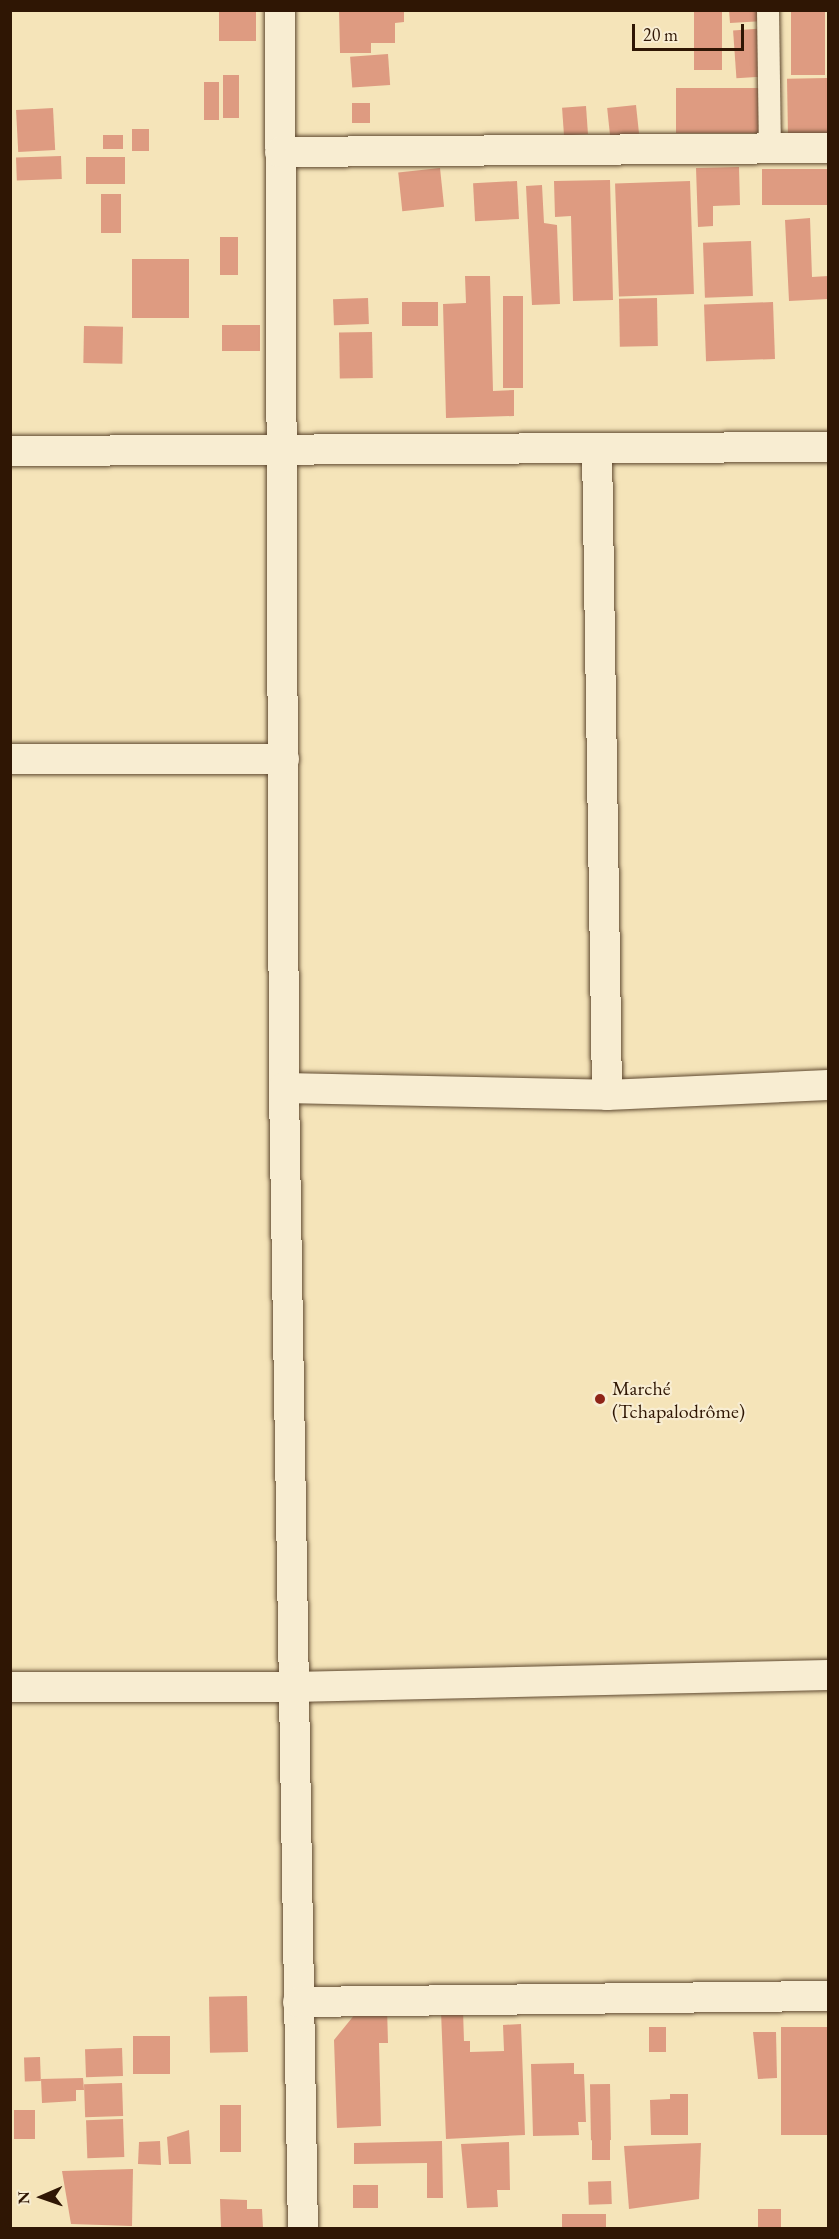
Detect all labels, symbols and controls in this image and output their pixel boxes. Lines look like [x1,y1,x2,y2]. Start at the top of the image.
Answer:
scale bar [635,12,748,50]
text: 20 m [643,23,678,46]
place label: Marché (Tchapalodrôme) [612,1376,745,1423]
marker: Marché (Tchapalodrôme) [593,1392,607,1406]
north arrow [12,2167,72,2227]
text: N [13,2191,34,2204]

